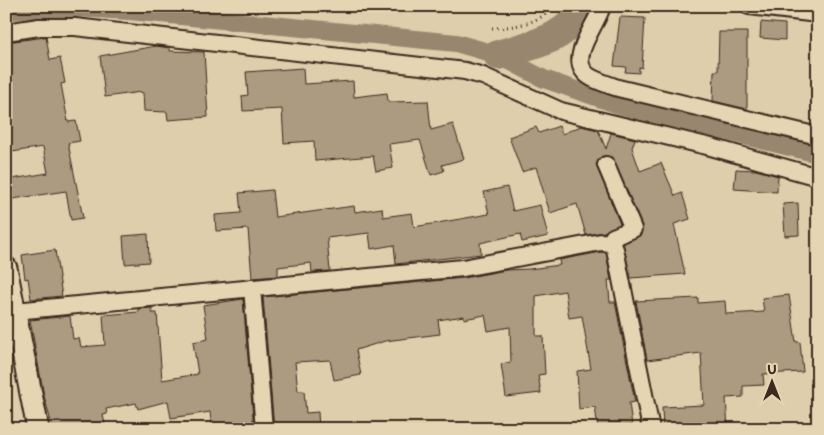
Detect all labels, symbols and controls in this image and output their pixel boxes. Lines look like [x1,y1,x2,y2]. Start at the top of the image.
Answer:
north arrow [746,358,796,408]
text: U [767,361,777,378]

